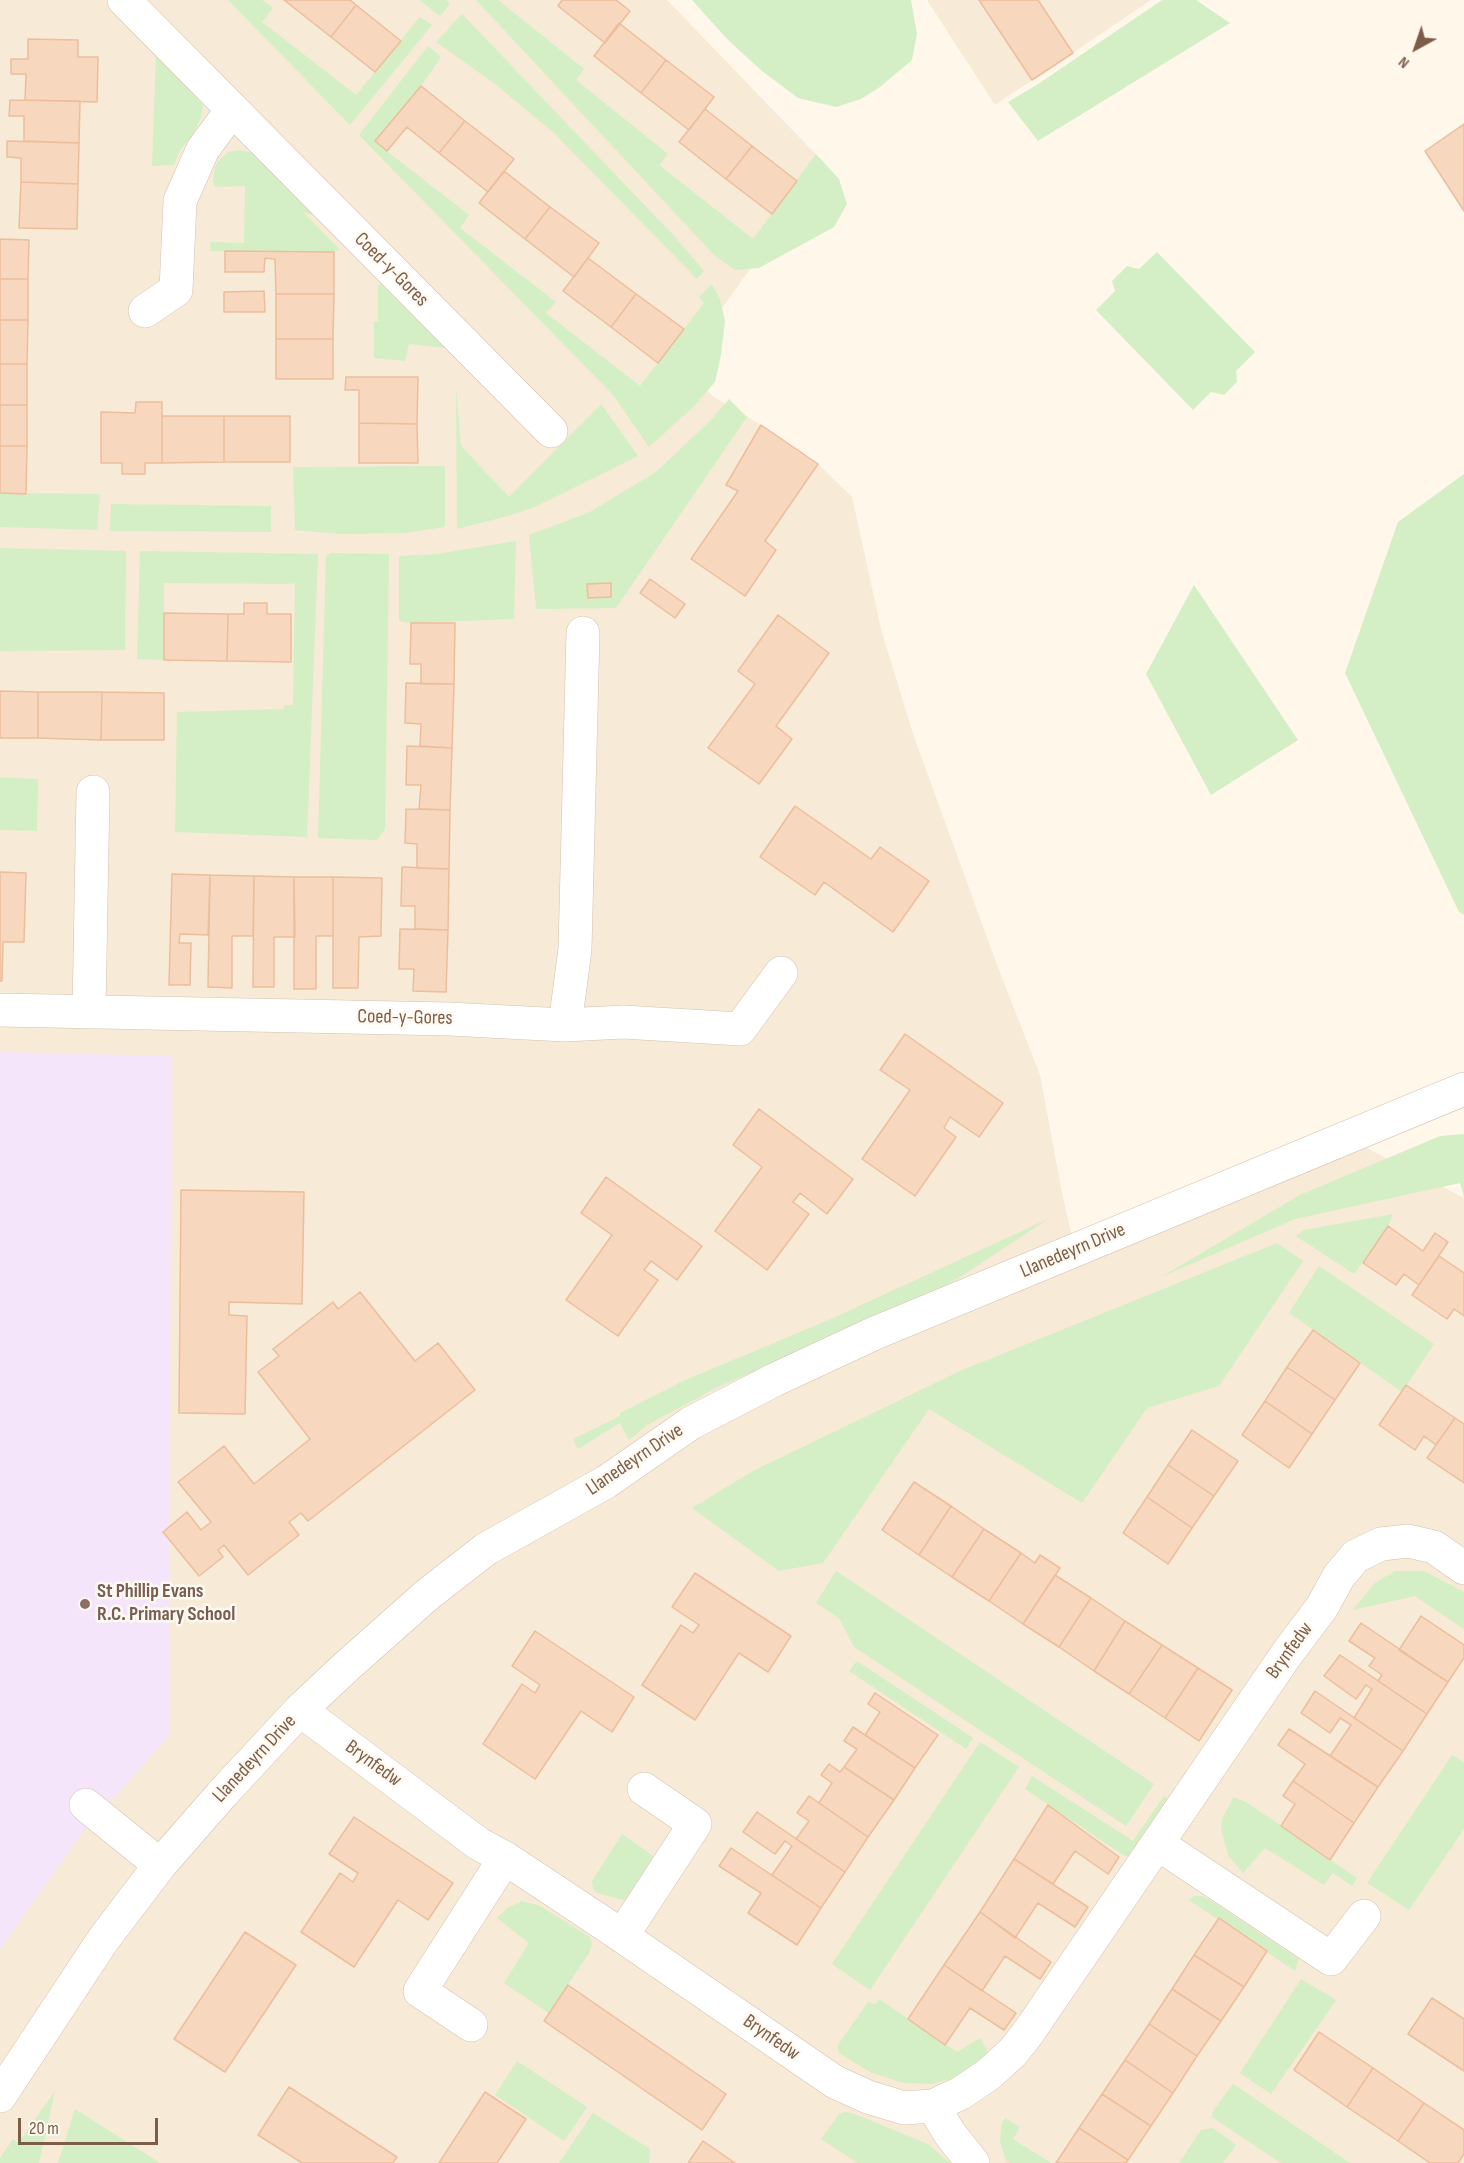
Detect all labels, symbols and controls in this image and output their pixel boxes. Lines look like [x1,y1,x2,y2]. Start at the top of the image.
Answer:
north arrow [1386,18,1446,78]
text: N [1395,52,1413,72]
street label: Coed-y-Gores [349,228,433,312]
street label: Coed-y-Gores [357,1005,453,1031]
street label: Llanedeyrn Drive [1017,1218,1129,1284]
street label: Llanedeyrn Drive [582,1419,688,1501]
place label: St Phillip Evans R.C. Primary School [97,1580,235,1627]
marker: St Phillip Evans R.C. Primary School [78,1597,92,1611]
street label: Brynfedw [1261,1618,1319,1684]
street label: Llanedeyrn Drive [208,1710,302,1808]
street label: Brynfedw [340,1735,406,1793]
street label: Brynfedw [738,2010,804,2066]
scale bar [21,2106,160,2144]
text: 20 m [29,2118,59,2139]

